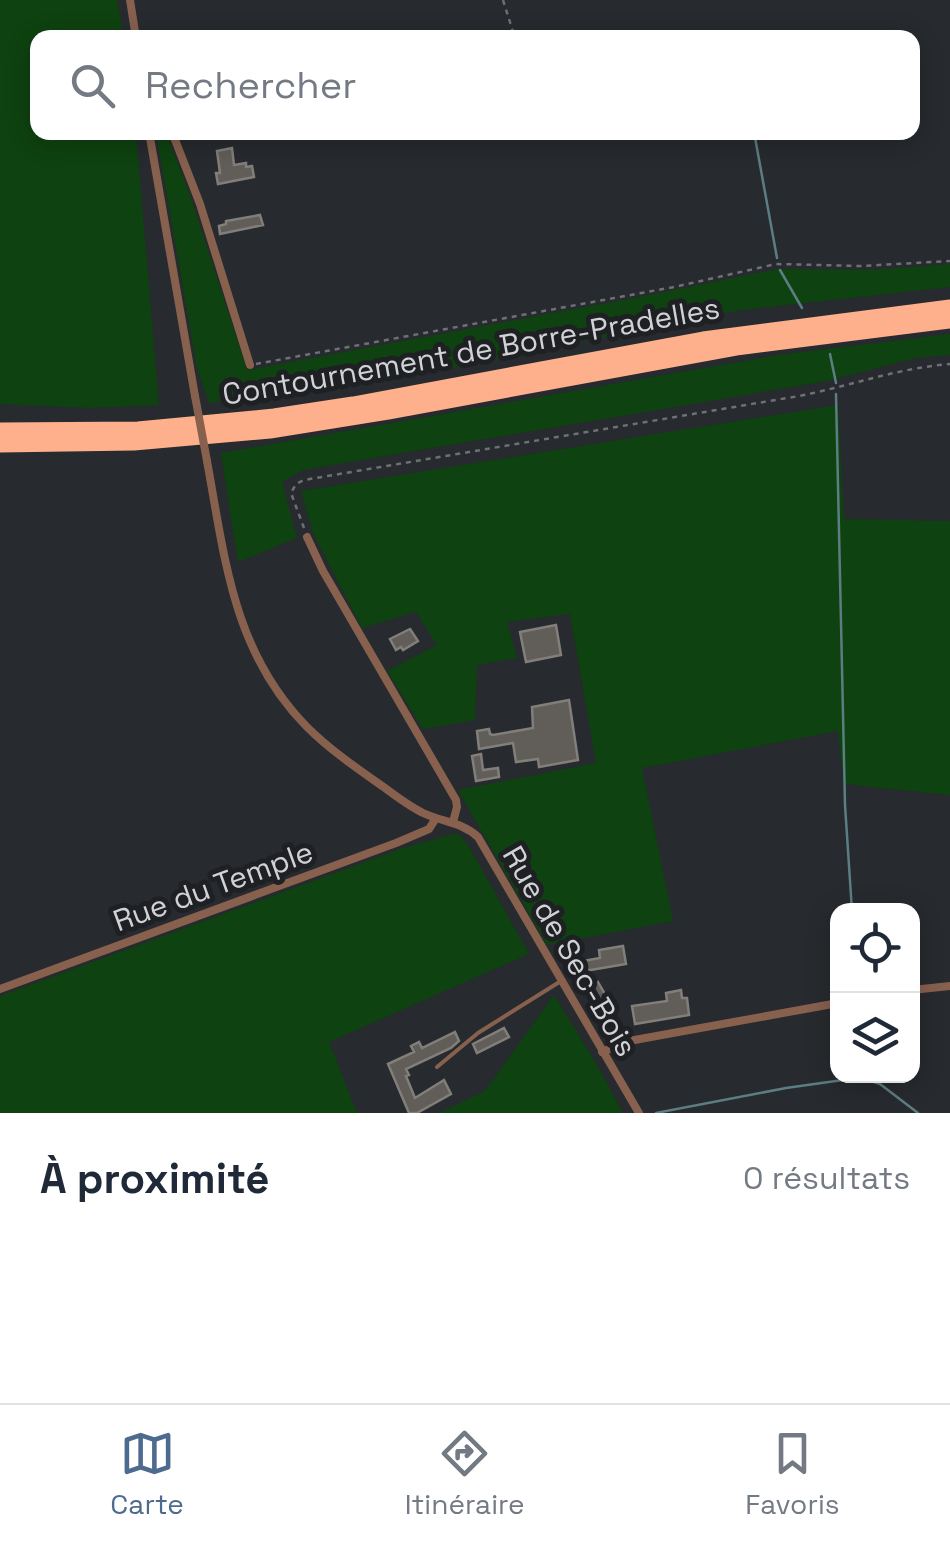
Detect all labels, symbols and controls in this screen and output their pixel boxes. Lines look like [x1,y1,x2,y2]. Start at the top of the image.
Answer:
search box [30,30,920,140]
icon: search [65,58,120,113]
text: Rechercher [145,61,356,109]
street label: Contournement de Borre-Pradelles [219,288,723,414]
street label: Rue du Temple [108,832,318,940]
street label: Rue de Sec-Bois [494,839,646,1063]
map controls [830,903,920,1083]
button: locate [830,903,920,993]
button: layers [830,993,920,1083]
text: À proximité [40,1152,270,1205]
text: 0 résultats [743,1158,910,1198]
tab: Carte [110,1426,184,1522]
tab: Itinéraire [405,1426,525,1522]
tab: Favoris [745,1426,840,1522]

